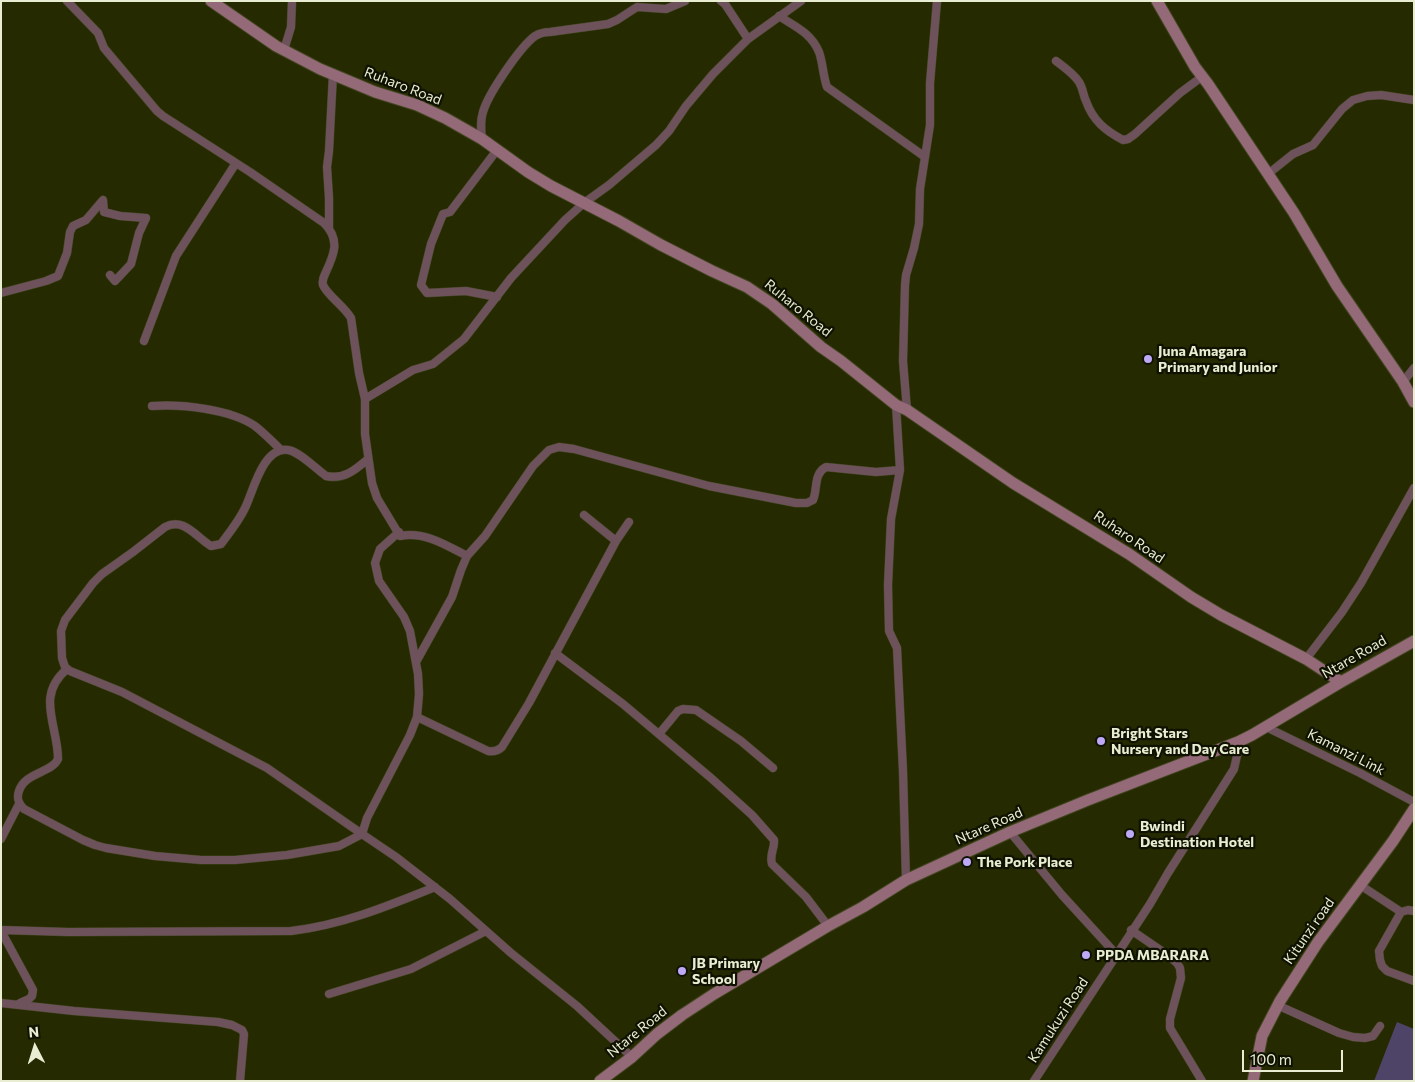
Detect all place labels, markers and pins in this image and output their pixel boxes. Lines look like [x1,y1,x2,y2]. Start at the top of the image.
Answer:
place label: Juna Amagara Primary and Junior [1158,343,1277,376]
marker: Juna Amagara Primary and Junior [1142,353,1154,365]
place label: Bright Stars Nursery and Day Care [1111,725,1249,758]
marker: Bright Stars Nursery and Day Care [1095,735,1107,747]
place label: Bwindi Destination Hotel [1140,818,1254,850]
marker: Bwindi Destination Hotel [1124,828,1136,840]
place label: The Pork Place [977,854,1072,870]
marker: The Pork Place [961,856,973,868]
place label: PPDA MBARARA [1096,947,1209,963]
marker: PPDA MBARARA [1080,949,1092,961]
place label: JB Primary School [692,955,760,988]
marker: JB Primary School [676,965,688,977]

